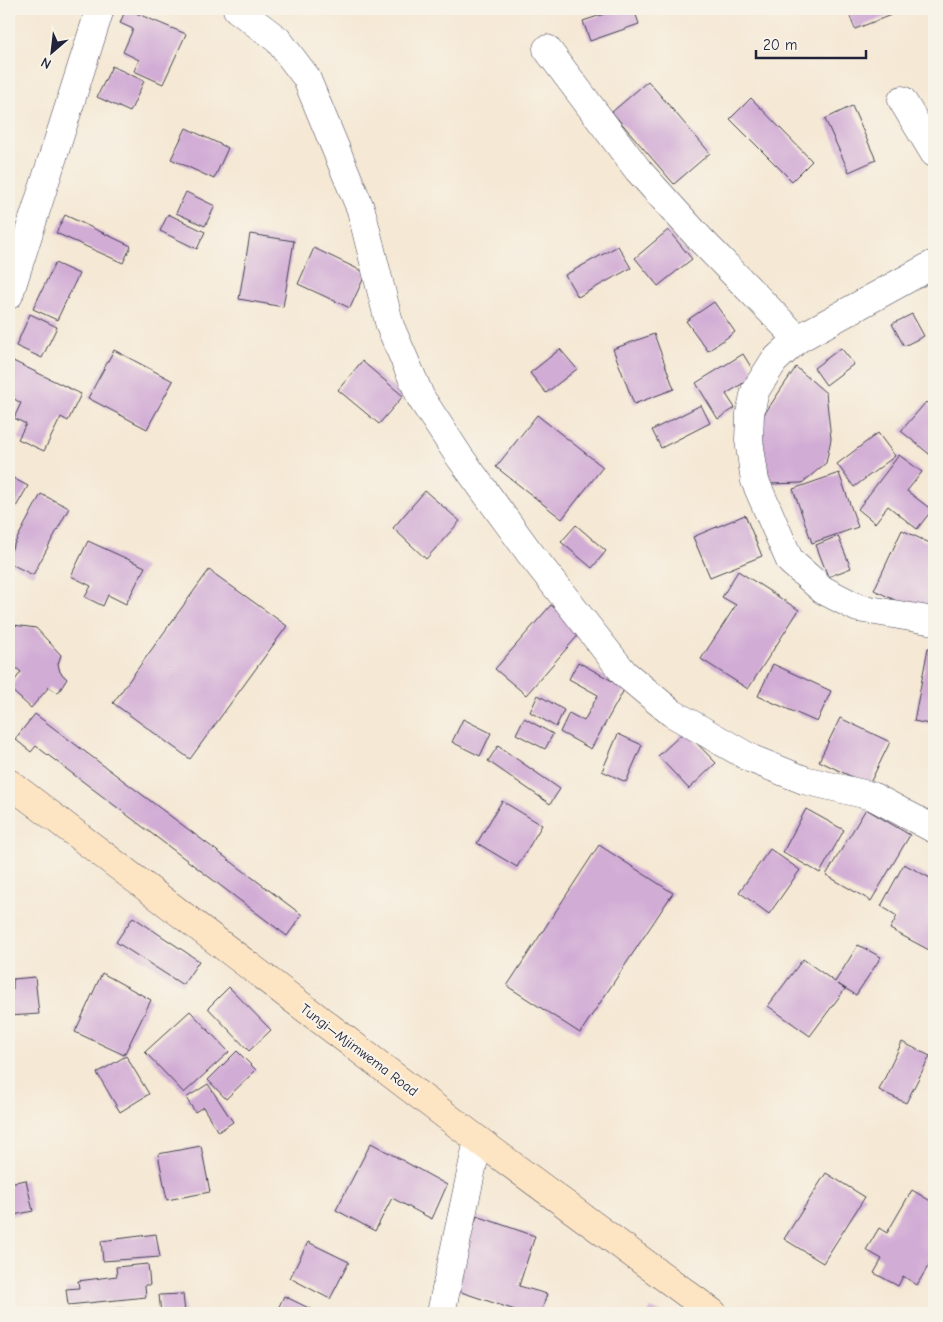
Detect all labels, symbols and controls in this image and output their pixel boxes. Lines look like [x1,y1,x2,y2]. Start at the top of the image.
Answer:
north arrow [28,28,78,78]
scale bar [756,28,866,60]
text: 20 m [763,36,797,54]
text: N [38,53,54,73]
street label: Tungi—Mjimwema Road [297,1000,421,1100]

